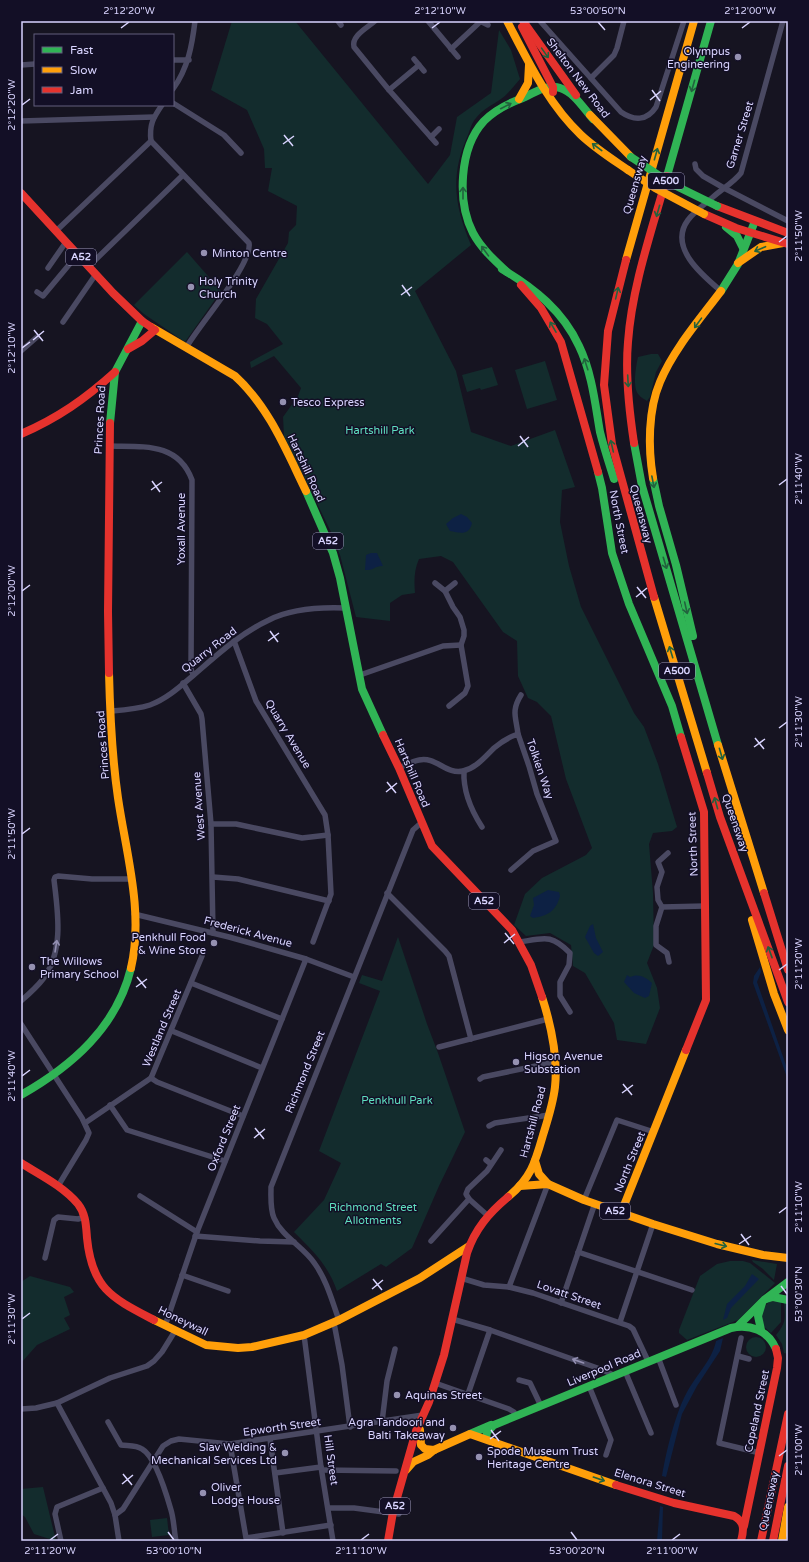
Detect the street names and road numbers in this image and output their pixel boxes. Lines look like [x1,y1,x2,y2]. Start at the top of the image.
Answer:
street label: Shelton New Road [544,35,612,121]
street label: Garner Street [724,100,756,170]
street label: Queensway [620,154,650,216]
road number: A500 [648,173,684,189]
road number: A52 [66,249,96,265]
street label: Princes Road [92,385,108,455]
street label: Hartshill Road [285,432,327,504]
street label: Queensway [627,483,655,545]
street label: North Street [606,489,632,555]
street label: Yoxall Avenue [175,493,188,565]
road number: A52 [313,533,343,549]
street label: Quarry Road [179,624,239,676]
road number: A500 [659,663,695,679]
street label: Quarry Avenue [262,697,314,771]
street label: Princes Road [94,710,112,780]
street label: Hartshill Road [392,737,432,809]
street label: Tolkien Way [524,737,556,801]
street label: West Avenue [190,771,208,841]
street label: Queensway [719,792,751,854]
street label: North Street [685,811,701,877]
road number: A52 [469,893,499,909]
street label: Frederick Avenue [202,914,294,950]
street label: Westland Street [140,987,184,1069]
street label: Richmond Street [283,1029,327,1115]
street label: Hartshill Road [517,1085,549,1159]
street label: Oxford Street [205,1103,243,1173]
street label: North Street [612,1130,648,1194]
road number: A52 [600,1203,630,1219]
street label: Lovatt Street [535,1278,603,1312]
street label: Honeywall [156,1303,210,1339]
street label: Liverpool Road [565,1347,643,1389]
street label: Copeland Street [742,1368,772,1454]
street label: Epworth Street [242,1415,322,1439]
street label: Hill Street [321,1434,341,1486]
street label: Elenora Street [613,1466,687,1500]
street label: Queensway [756,1470,782,1532]
road number: A52 [380,1498,410,1514]

